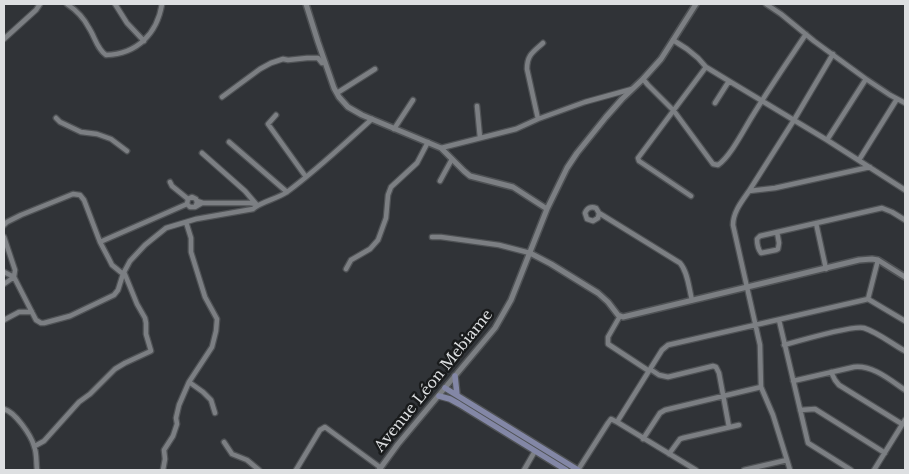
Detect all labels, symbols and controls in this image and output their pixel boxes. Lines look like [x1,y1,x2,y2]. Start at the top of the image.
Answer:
street label: Avenue Léon Mebiame [371,306,497,456]

